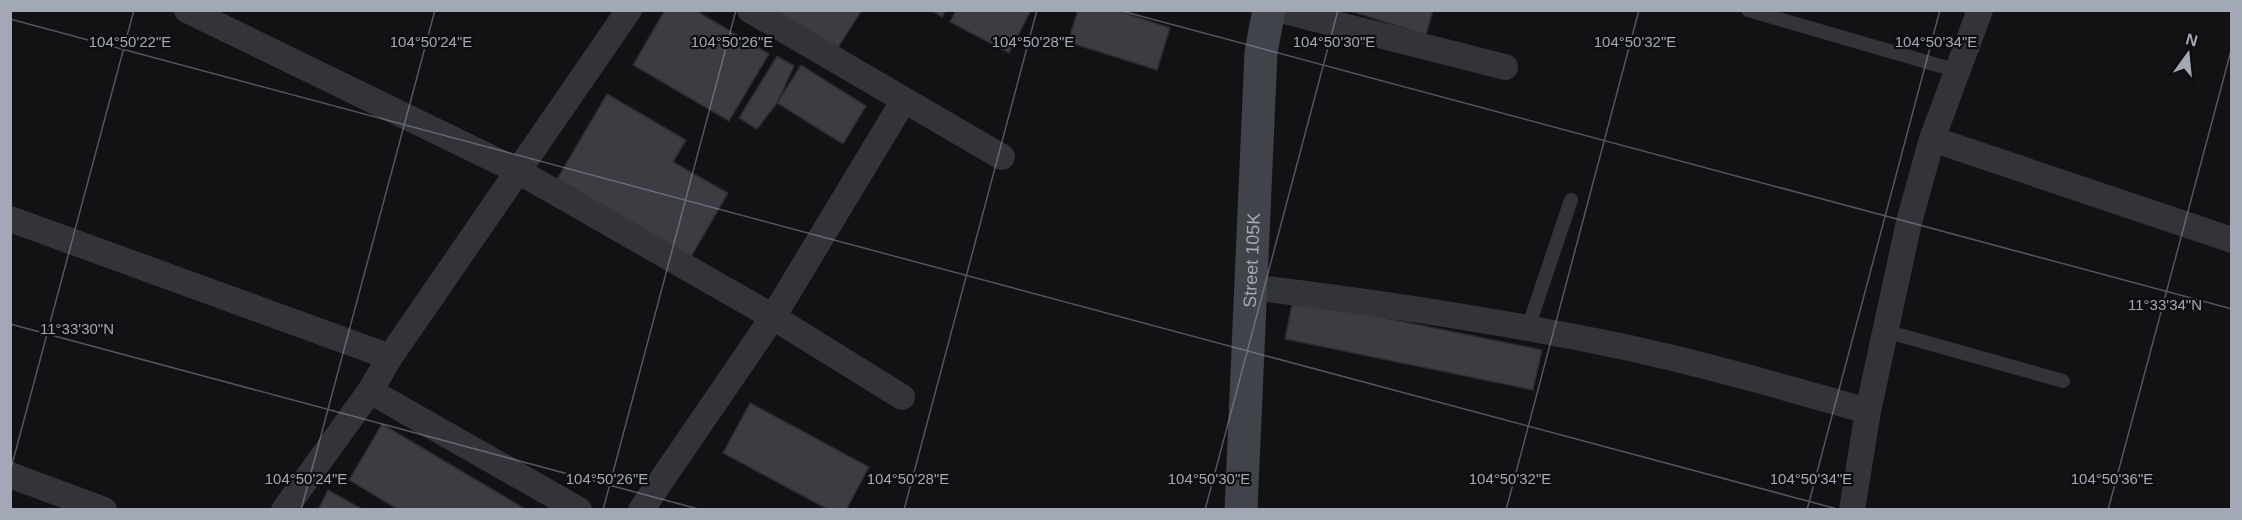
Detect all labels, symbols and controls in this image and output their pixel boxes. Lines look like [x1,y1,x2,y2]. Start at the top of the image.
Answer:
north arrow [2158,24,2218,84]
text: N [2184,30,2200,50]
text: 104°50'22"E [89,33,171,50]
text: 104°50'24"E [390,33,472,50]
text: 104°50'26"E [691,33,773,50]
text: 104°50'28"E [992,33,1074,50]
text: 104°50'30"E [1293,33,1375,50]
text: 104°50'32"E [1594,33,1676,50]
text: 104°50'34"E [1895,33,1977,50]
street label: Street 105K [1240,212,1264,308]
text: 11°33'34"N [2128,296,2202,313]
text: 11°33'30"N [40,320,114,337]
text: 104°50'24"E [265,470,347,487]
text: 104°50'26"E [566,470,648,487]
text: 104°50'28"E [867,470,949,487]
text: 104°50'30"E [1168,470,1250,487]
text: 104°50'32"E [1469,470,1551,487]
text: 104°50'34"E [1770,470,1852,487]
text: 104°50'36"E [2071,470,2153,487]

